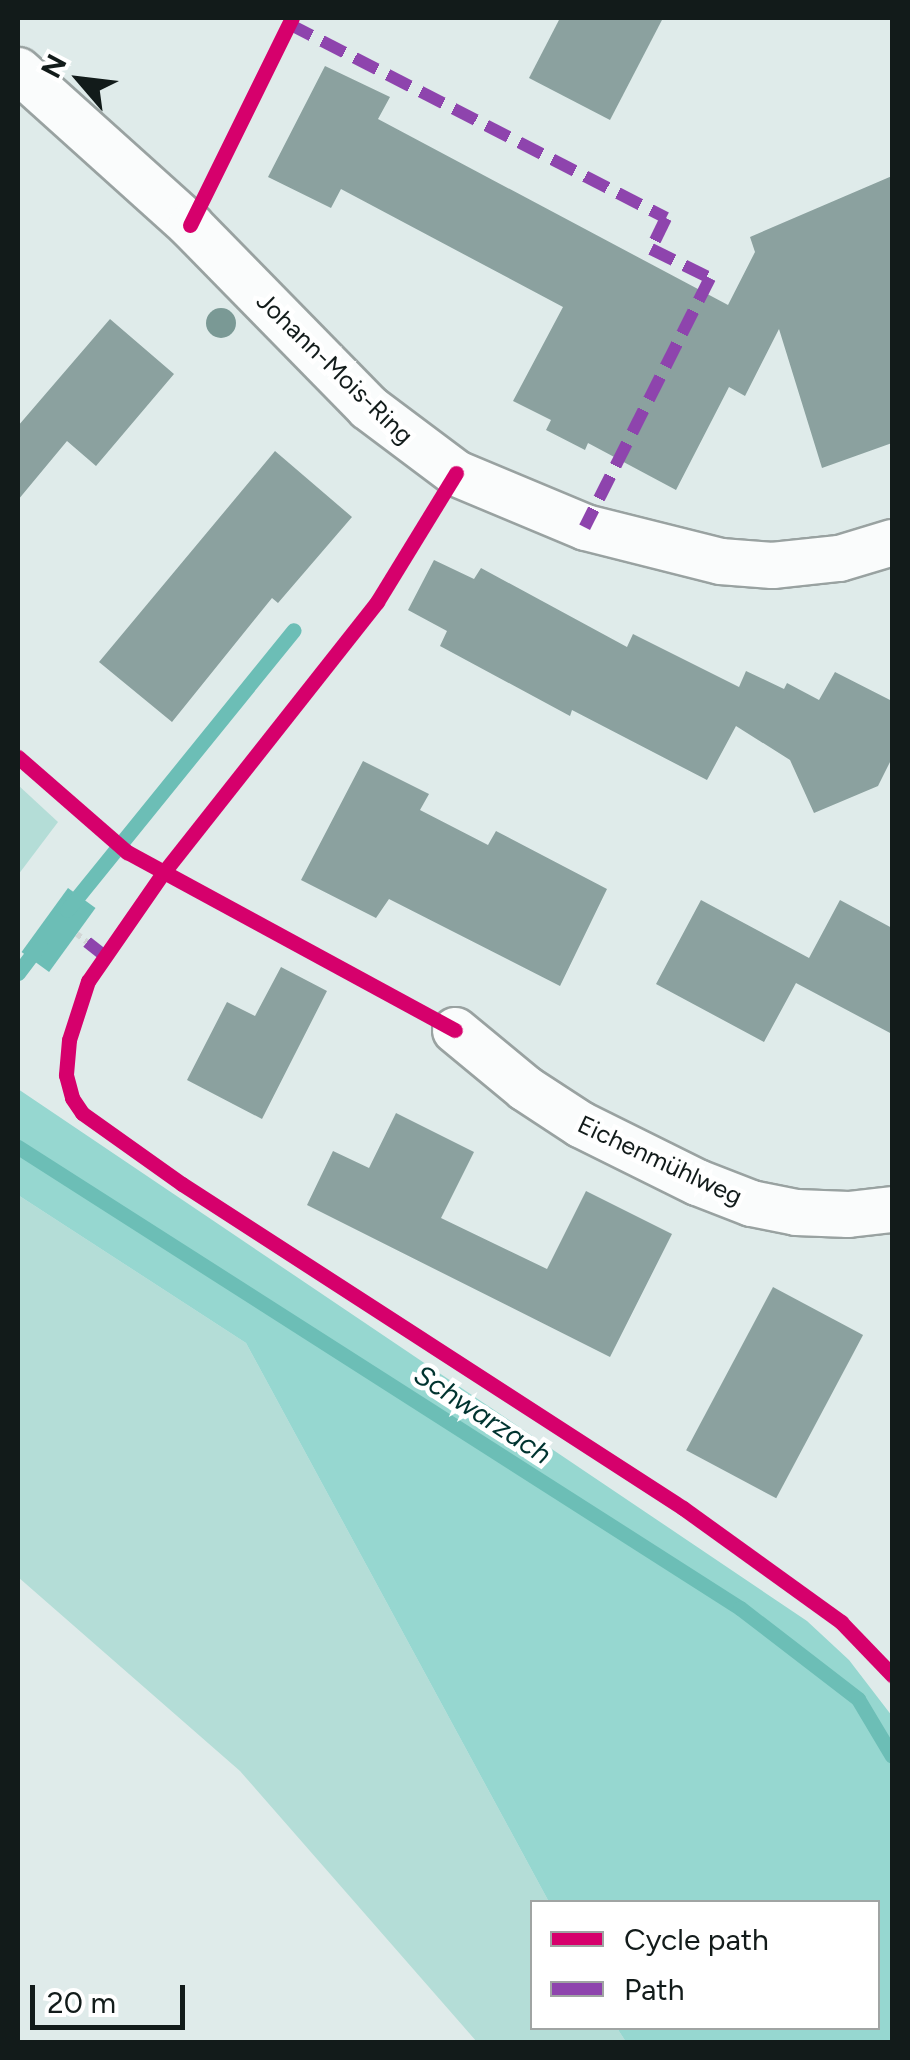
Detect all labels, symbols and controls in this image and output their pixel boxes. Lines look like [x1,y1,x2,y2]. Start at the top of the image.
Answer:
north arrow [30,30,130,130]
text: N [33,48,74,83]
street label: Johann-Mois-Ring [250,286,420,450]
street label: Eichenmühlweg [573,1109,747,1211]
water label: Schwarzach [408,1357,558,1471]
legend [530,1900,880,2030]
text: Cycle path [624,1921,769,1958]
scale bar [35,1965,190,2027]
text: Path [624,1971,684,2008]
text: 20 m [47,1984,116,2021]

